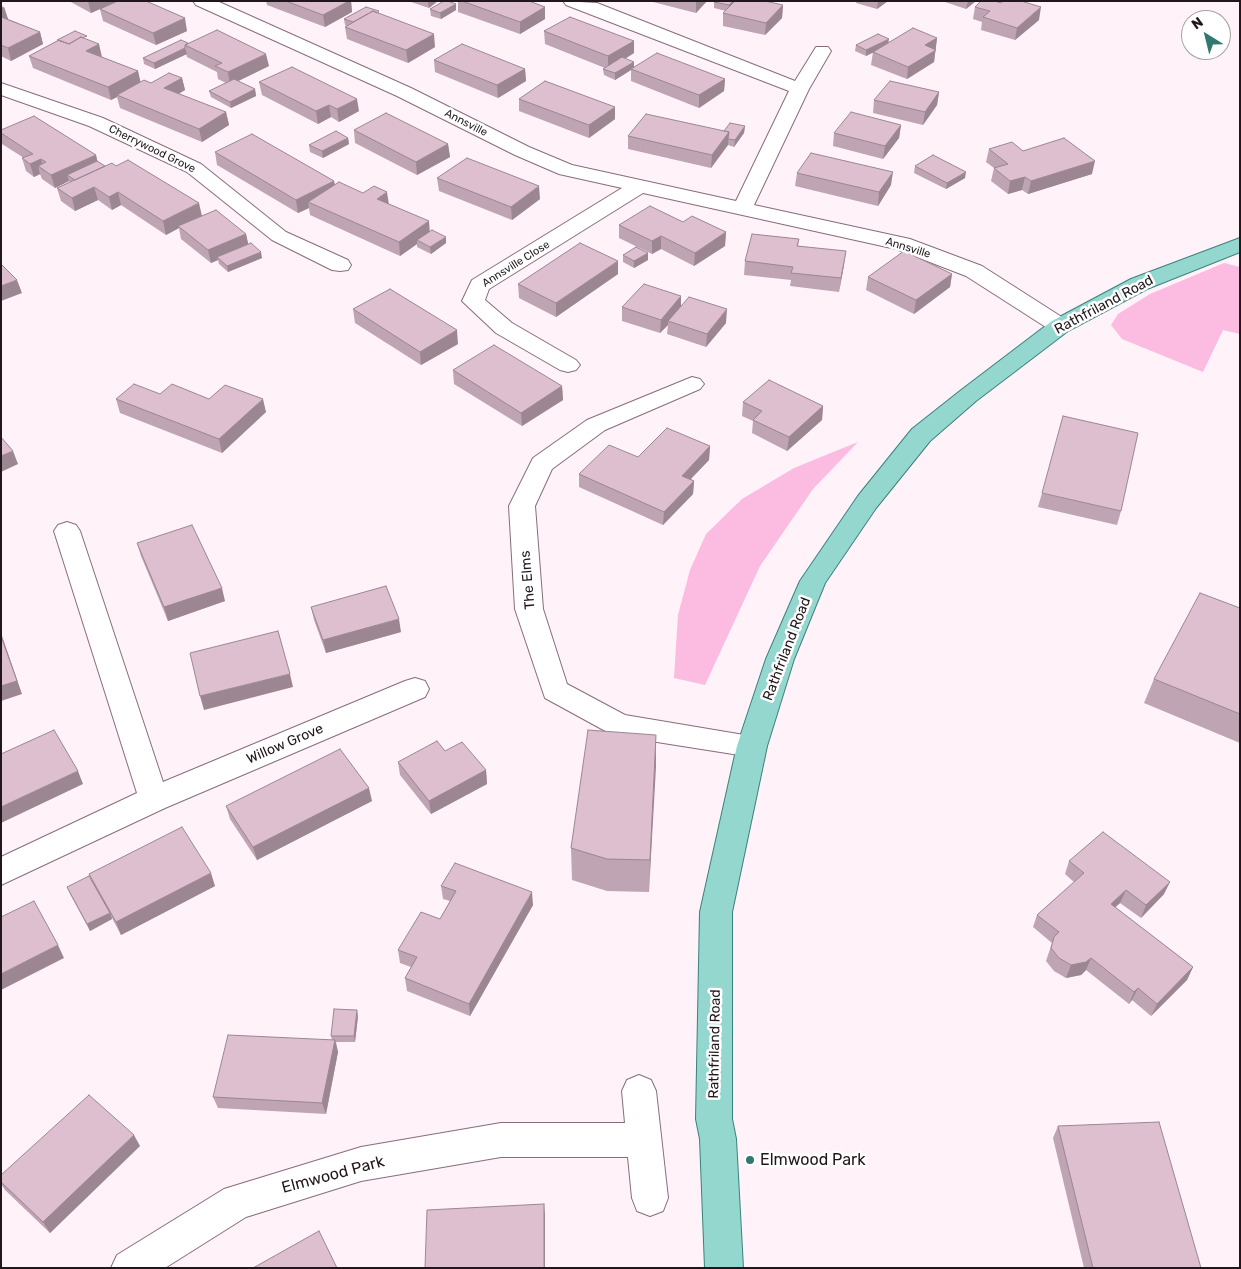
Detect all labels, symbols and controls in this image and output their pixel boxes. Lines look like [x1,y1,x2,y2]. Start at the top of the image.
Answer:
north arrow [1181,10,1231,60]
text: N [1188,13,1207,33]
street label: Annsville [442,107,490,139]
street label: Cherrywood Grove [106,122,198,176]
street label: Annsville [884,235,932,261]
street label: Annsville Close [480,238,552,290]
street label: Rathfriland Road [1052,272,1156,338]
street label: The Elms [517,550,539,610]
street label: Rathfriland Road [760,595,814,703]
street label: Willow Grove [244,720,326,768]
street label: Rathfriland Road [706,989,724,1099]
place label: Elmwood Park [760,1150,865,1170]
street label: Elmwood Park [280,1152,386,1198]
marker: Elmwood Park [744,1154,756,1166]

